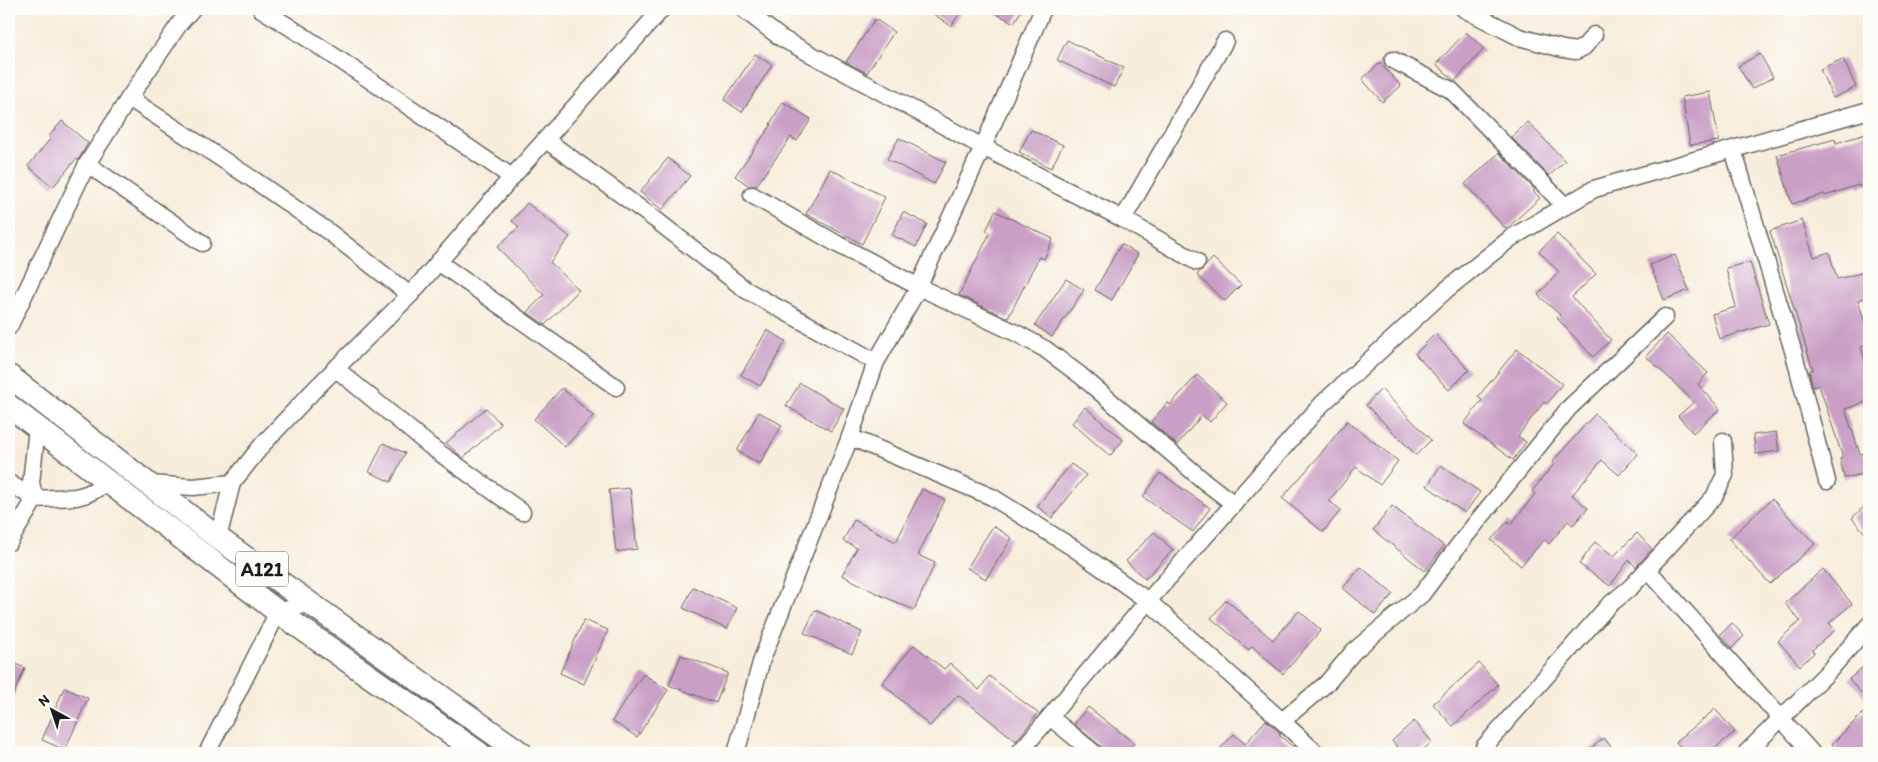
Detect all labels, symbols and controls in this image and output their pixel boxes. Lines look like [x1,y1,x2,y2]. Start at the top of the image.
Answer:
road number: A121 [236,552,288,586]
north arrow [28,684,78,734]
text: N [35,691,53,710]

